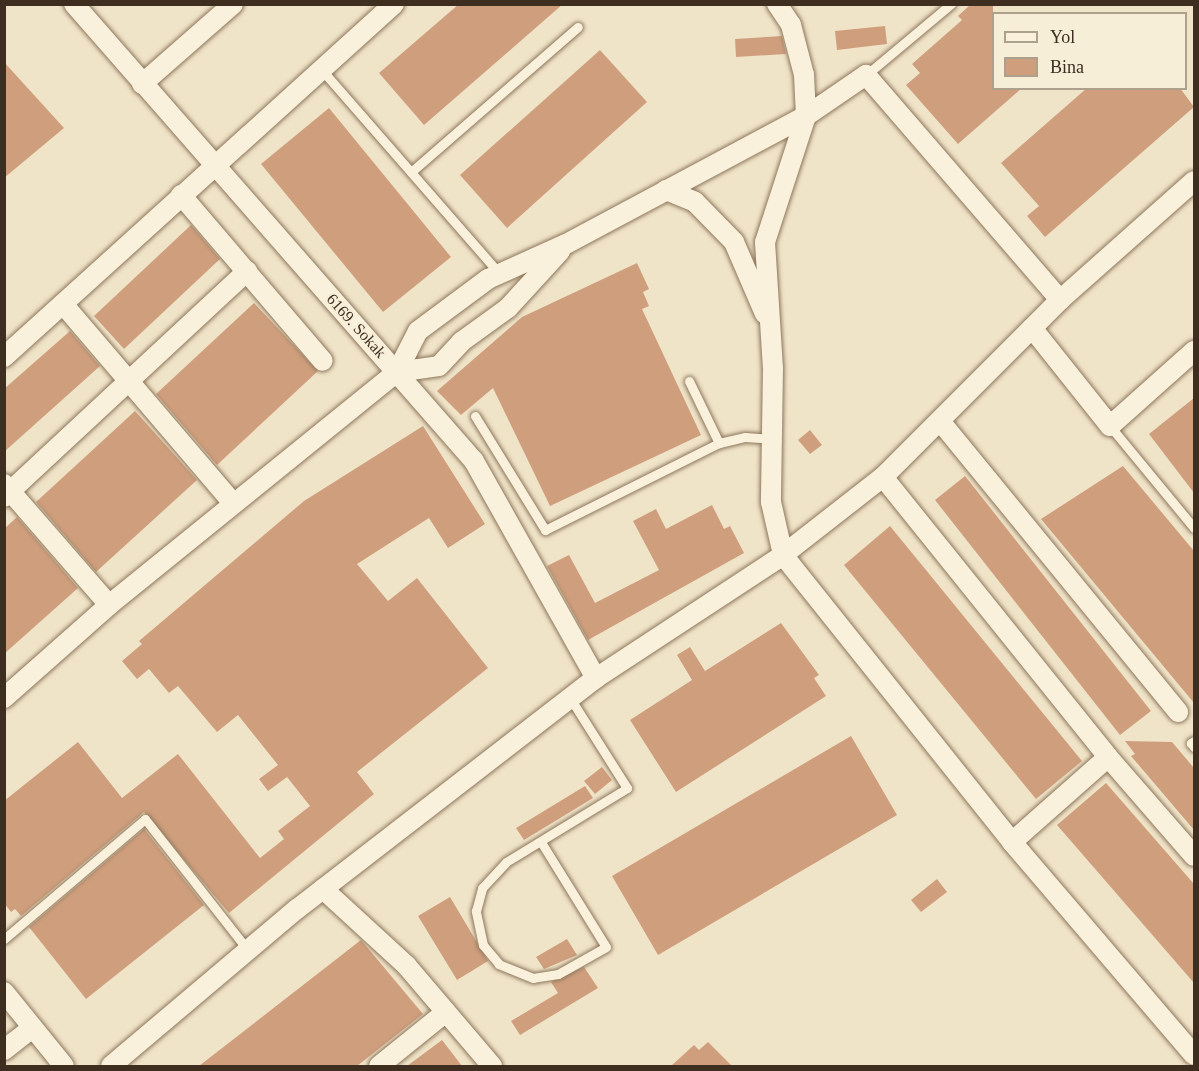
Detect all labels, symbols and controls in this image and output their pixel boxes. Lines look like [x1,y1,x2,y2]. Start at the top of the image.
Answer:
legend [992,12,1187,90]
text: Yol [1050,27,1075,47]
text: Bina [1050,57,1084,77]
street label: 6169. Sokak [322,290,390,362]

